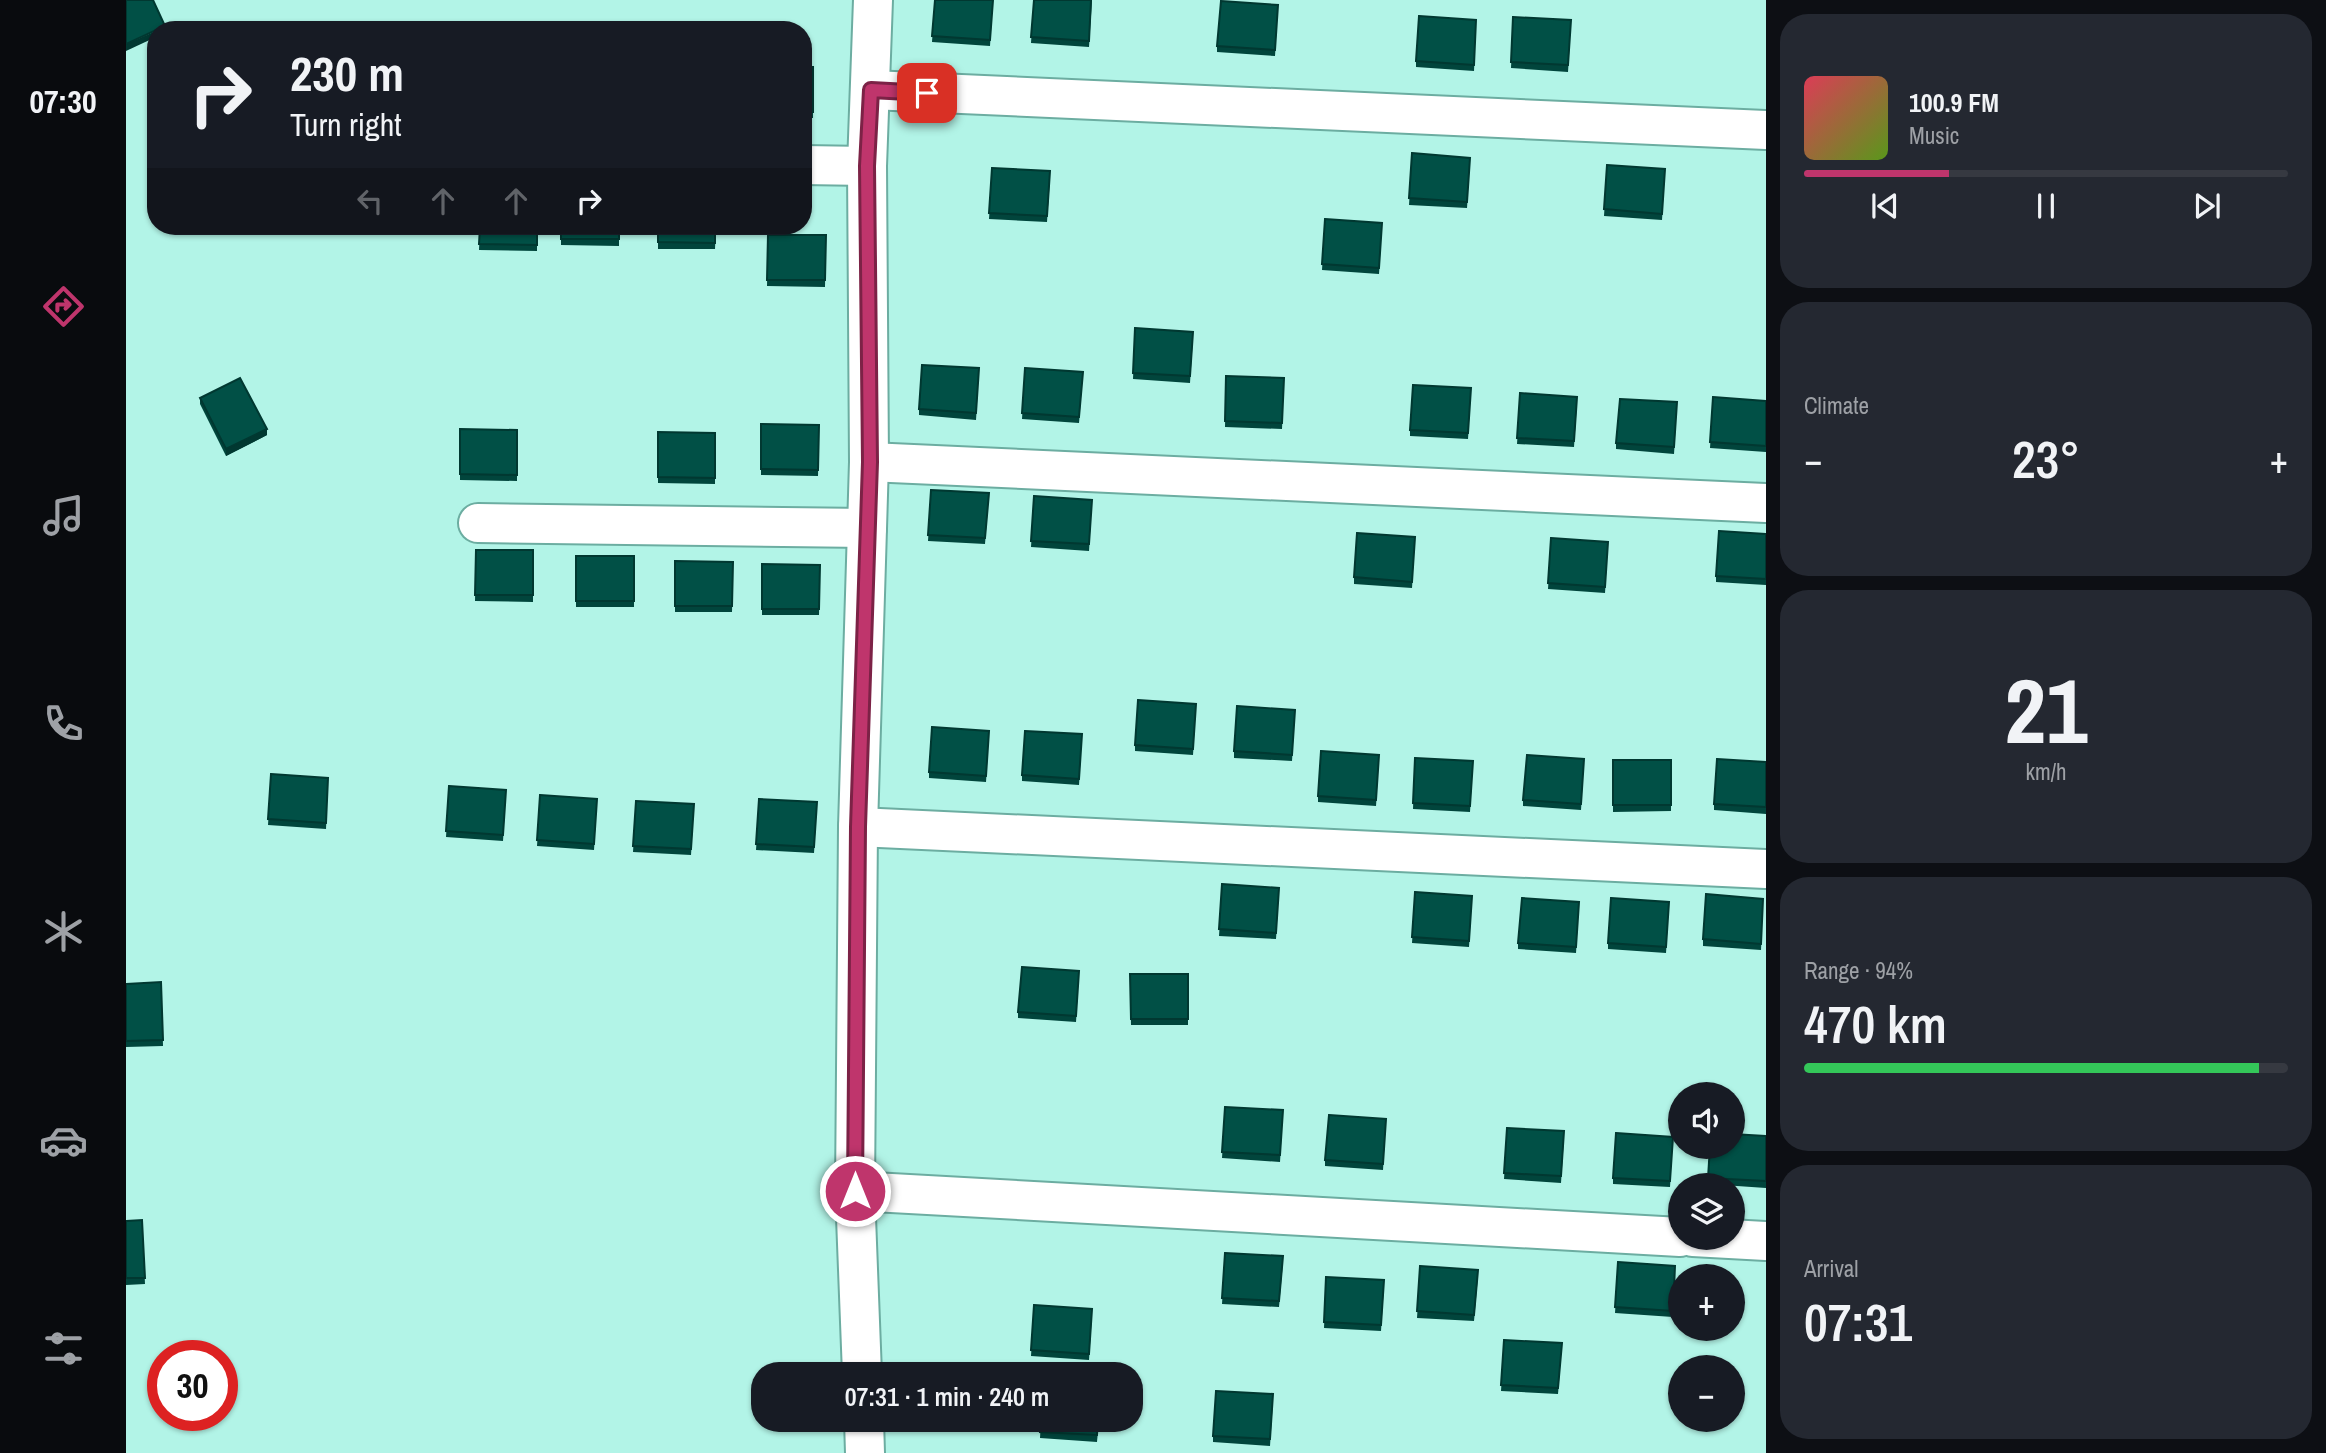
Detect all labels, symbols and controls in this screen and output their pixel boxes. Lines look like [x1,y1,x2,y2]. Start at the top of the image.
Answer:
text: 230 m [290,40,404,106]
icon: right [175,49,266,140]
pin [897,63,957,123]
icon: arrive [908,74,946,112]
text: 07:30 [29,80,97,123]
text: 100.9 FM [1909,85,1999,120]
text: Turn right [290,103,402,146]
text: Music [1909,120,1959,151]
icon: left [351,182,389,220]
icon: ahead [424,182,462,220]
icon: ahead [497,182,535,220]
icon: right [570,182,608,220]
icon: previous [1866,187,1904,225]
icon: pause [2027,187,2065,225]
icon: next [2188,187,2226,225]
icon: directions [39,282,88,331]
text: Climate [1804,390,1869,421]
text: 23° [2012,424,2080,494]
text: − [1804,434,1822,485]
text: + [2270,434,2288,485]
icon: music [39,491,88,540]
text: 21 [2005,649,2088,771]
icon: phone [39,699,88,748]
text: km/h [2026,756,2066,787]
icon: climate [39,907,88,956]
text: Range · 94% [1804,955,1913,986]
text: 470 km [1804,989,1947,1059]
map controls [1668,1082,1745,1432]
button: sound [1668,1082,1745,1159]
icon: car [39,1116,88,1165]
position arrow [818,1154,892,1228]
button: layers [1668,1173,1745,1250]
text: Arrival [1804,1253,1859,1284]
button: + [1668,1264,1745,1341]
text: 07:31 [1804,1287,1912,1357]
icon: filters [39,1324,88,1373]
speed limit sign: 30 [147,1340,238,1431]
button: − [1668,1355,1745,1432]
text: 07:31 · 1 min · 240 m [845,1379,1049,1414]

